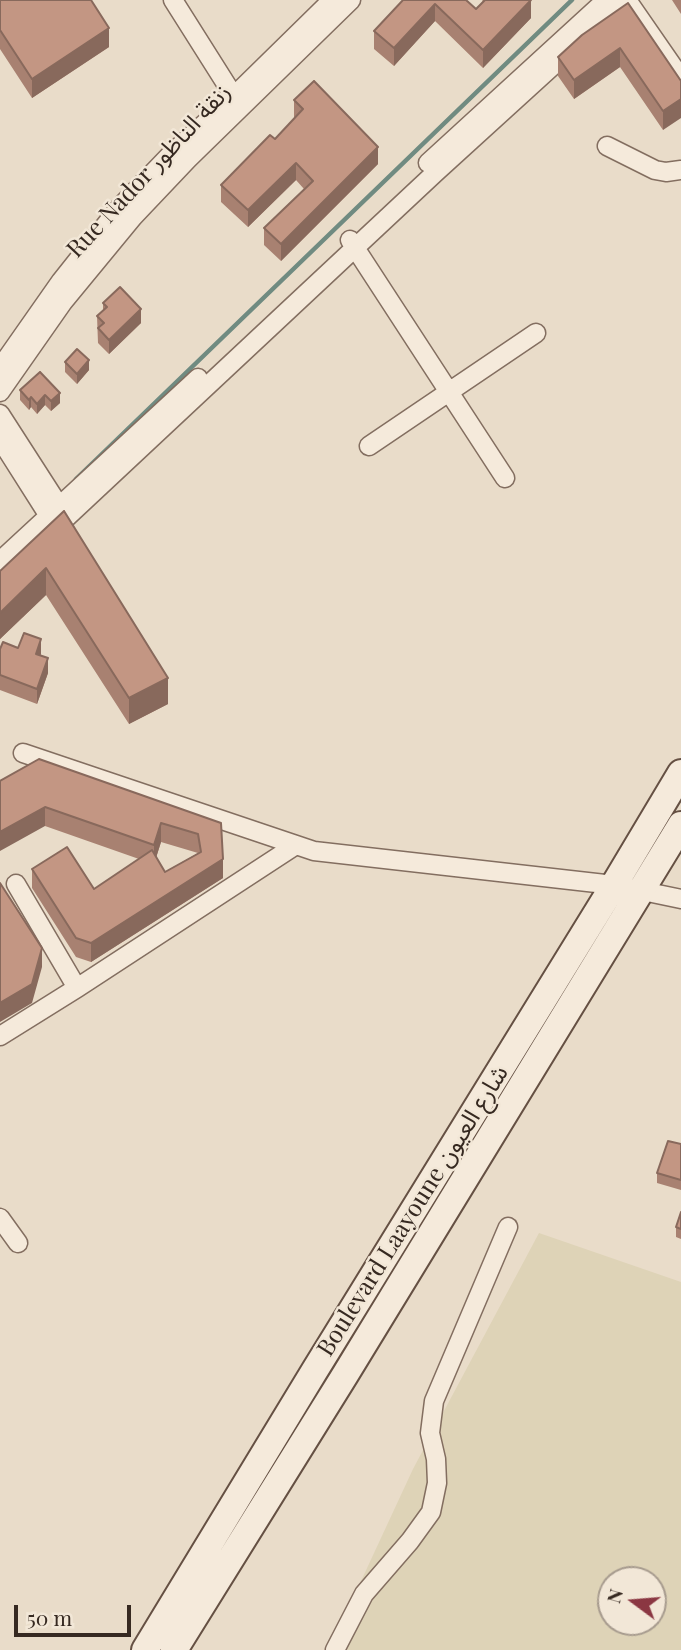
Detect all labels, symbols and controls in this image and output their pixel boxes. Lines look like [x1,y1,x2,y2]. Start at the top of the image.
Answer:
street label: Rue Nador زنقة الناظور [61,78,237,264]
street label: Boulevard Laayoune شارع العيون [311,1060,515,1362]
north arrow [597,1566,667,1636]
text: N [599,1586,628,1606]
scale bar [18,1590,135,1634]
text: 50 m [27,1603,72,1631]

